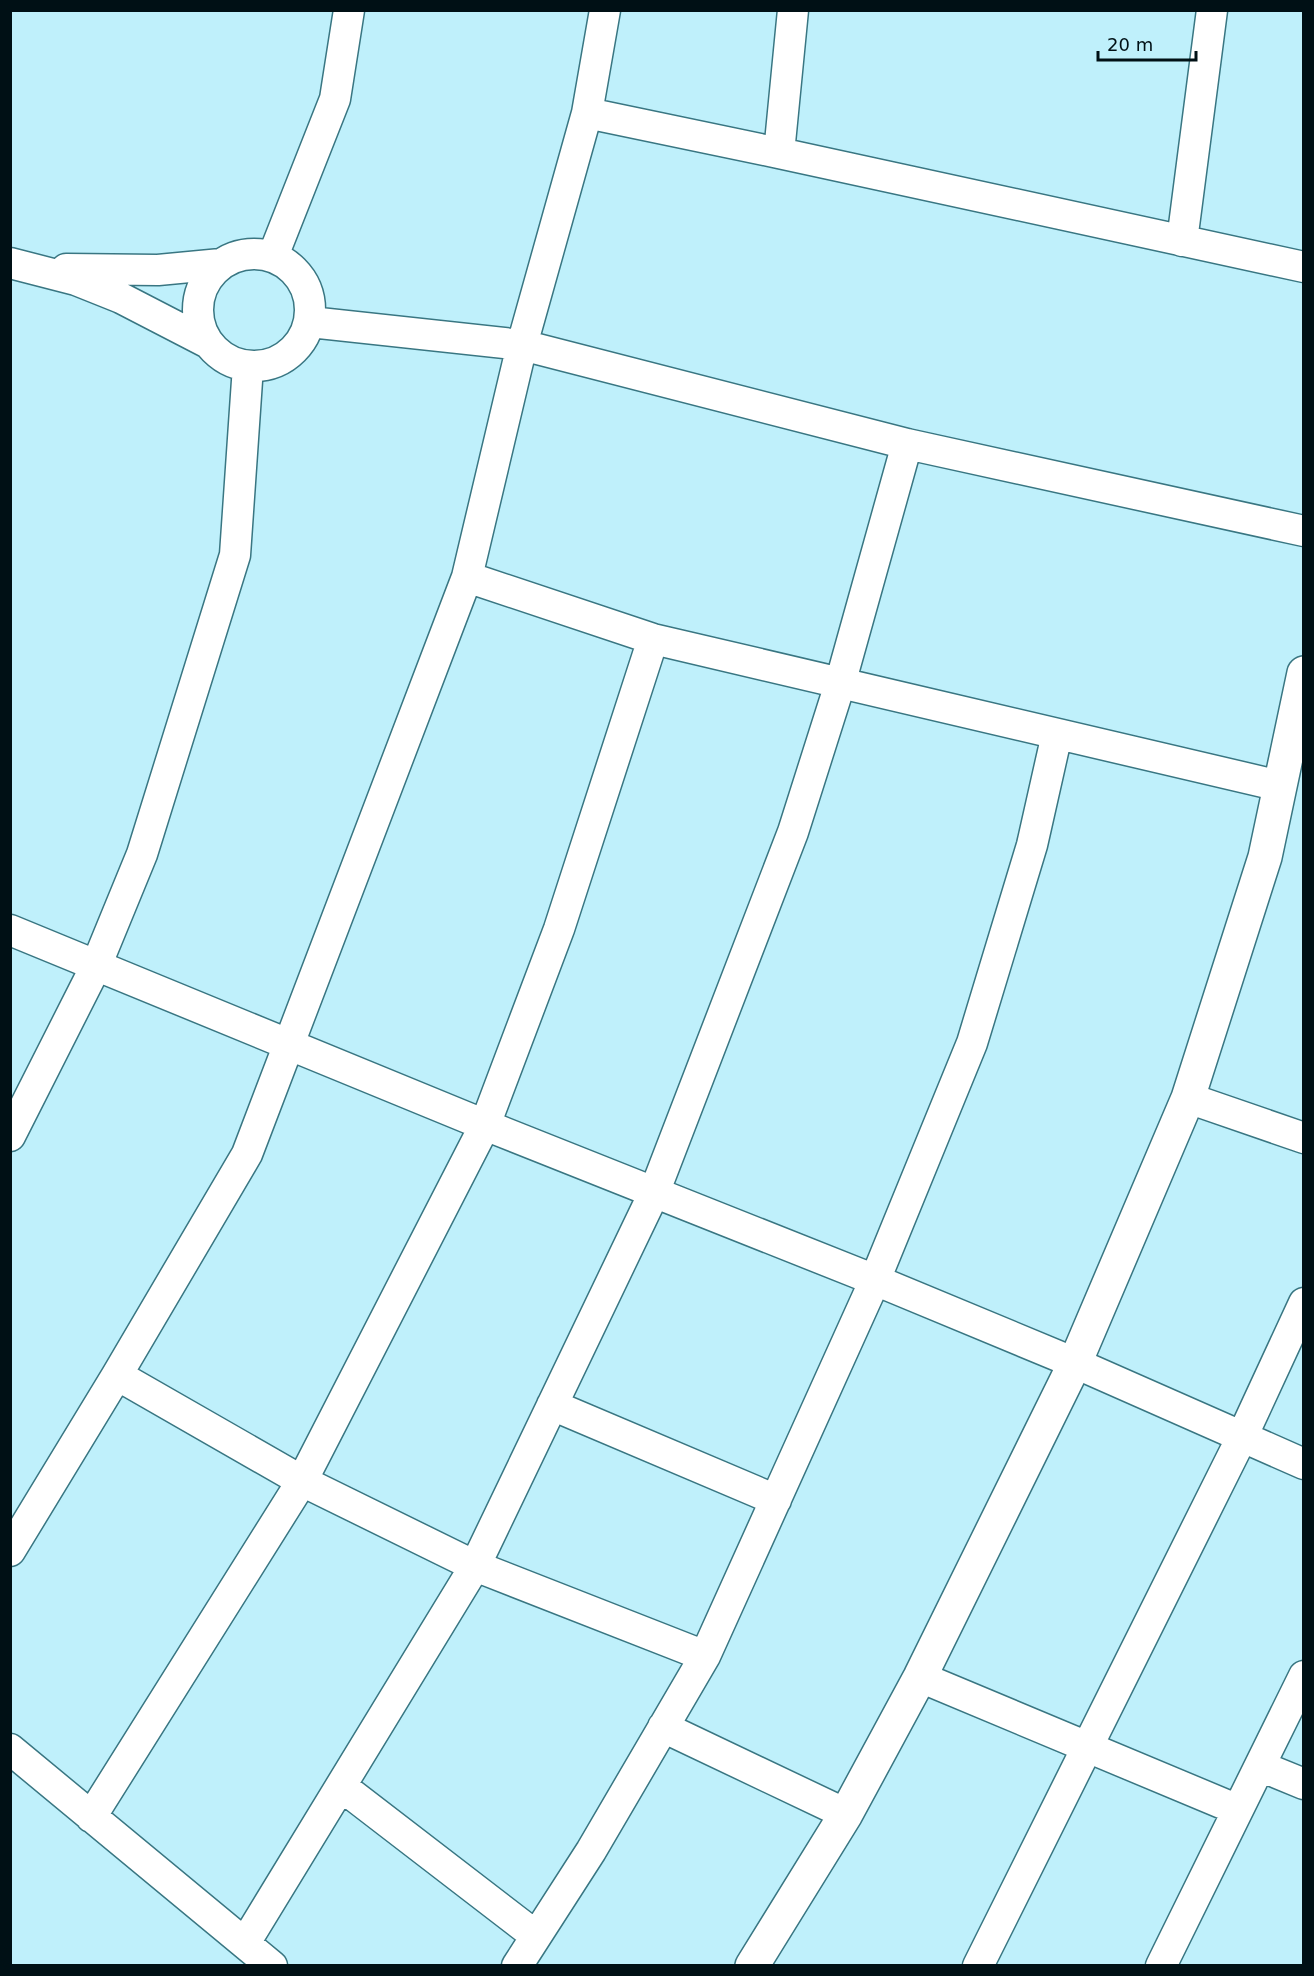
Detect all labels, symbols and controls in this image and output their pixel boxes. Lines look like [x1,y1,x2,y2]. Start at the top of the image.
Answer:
scale bar [1098,24,1196,62]
text: 20 m [1107,34,1153,55]

